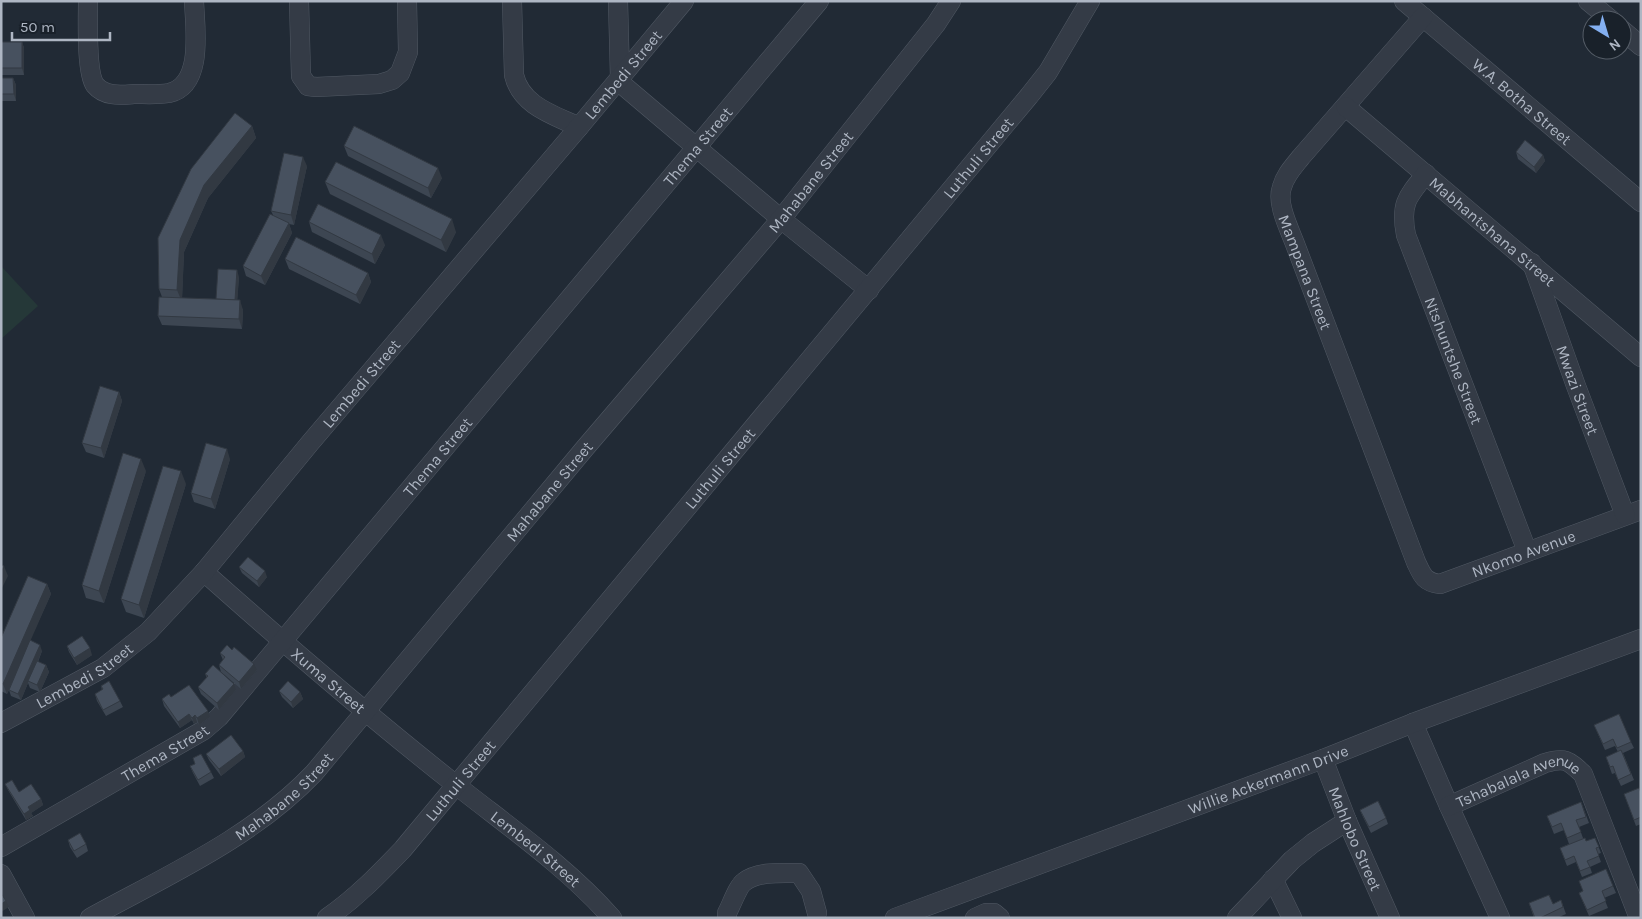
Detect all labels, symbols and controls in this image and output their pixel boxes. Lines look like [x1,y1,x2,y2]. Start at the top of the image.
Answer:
scale bar [12,10,110,42]
north arrow [1582,10,1632,60]
text: 50 m [20,18,55,36]
street label: Lembedi Street [581,26,666,123]
text: N [1606,35,1624,55]
street label: W.A. Botha Street [1468,54,1575,149]
street label: Thema Street [659,103,736,190]
street label: Luthuli Street [939,113,1017,202]
street label: Mahabane Street [764,127,857,237]
street label: Mabhantshana Street [1425,173,1559,290]
street label: Mampana Street [1274,212,1336,332]
street label: Ntshuntshe Street [1421,294,1486,427]
street label: Lembedi Street [318,335,404,432]
street label: Mwazi Street [1552,343,1603,438]
street label: Thema Street [399,413,476,500]
street label: Luthuli Street [681,424,759,513]
street label: Mahabane Street [502,437,597,545]
street label: Nkomo Avenue [1469,526,1578,581]
street label: Lembedi Street [33,639,137,712]
street label: Xuma Street [287,644,369,717]
street label: Thema Street [118,721,213,786]
street label: Luthuli Street [421,736,500,825]
street label: Willie Ackermann Drive [1185,741,1351,818]
street label: Mahabane Street [231,749,337,845]
street label: Tshabalala Avenue [1453,751,1585,812]
street label: Mahlobo Street [1325,784,1386,894]
street label: Lembedi Street [487,807,584,891]

